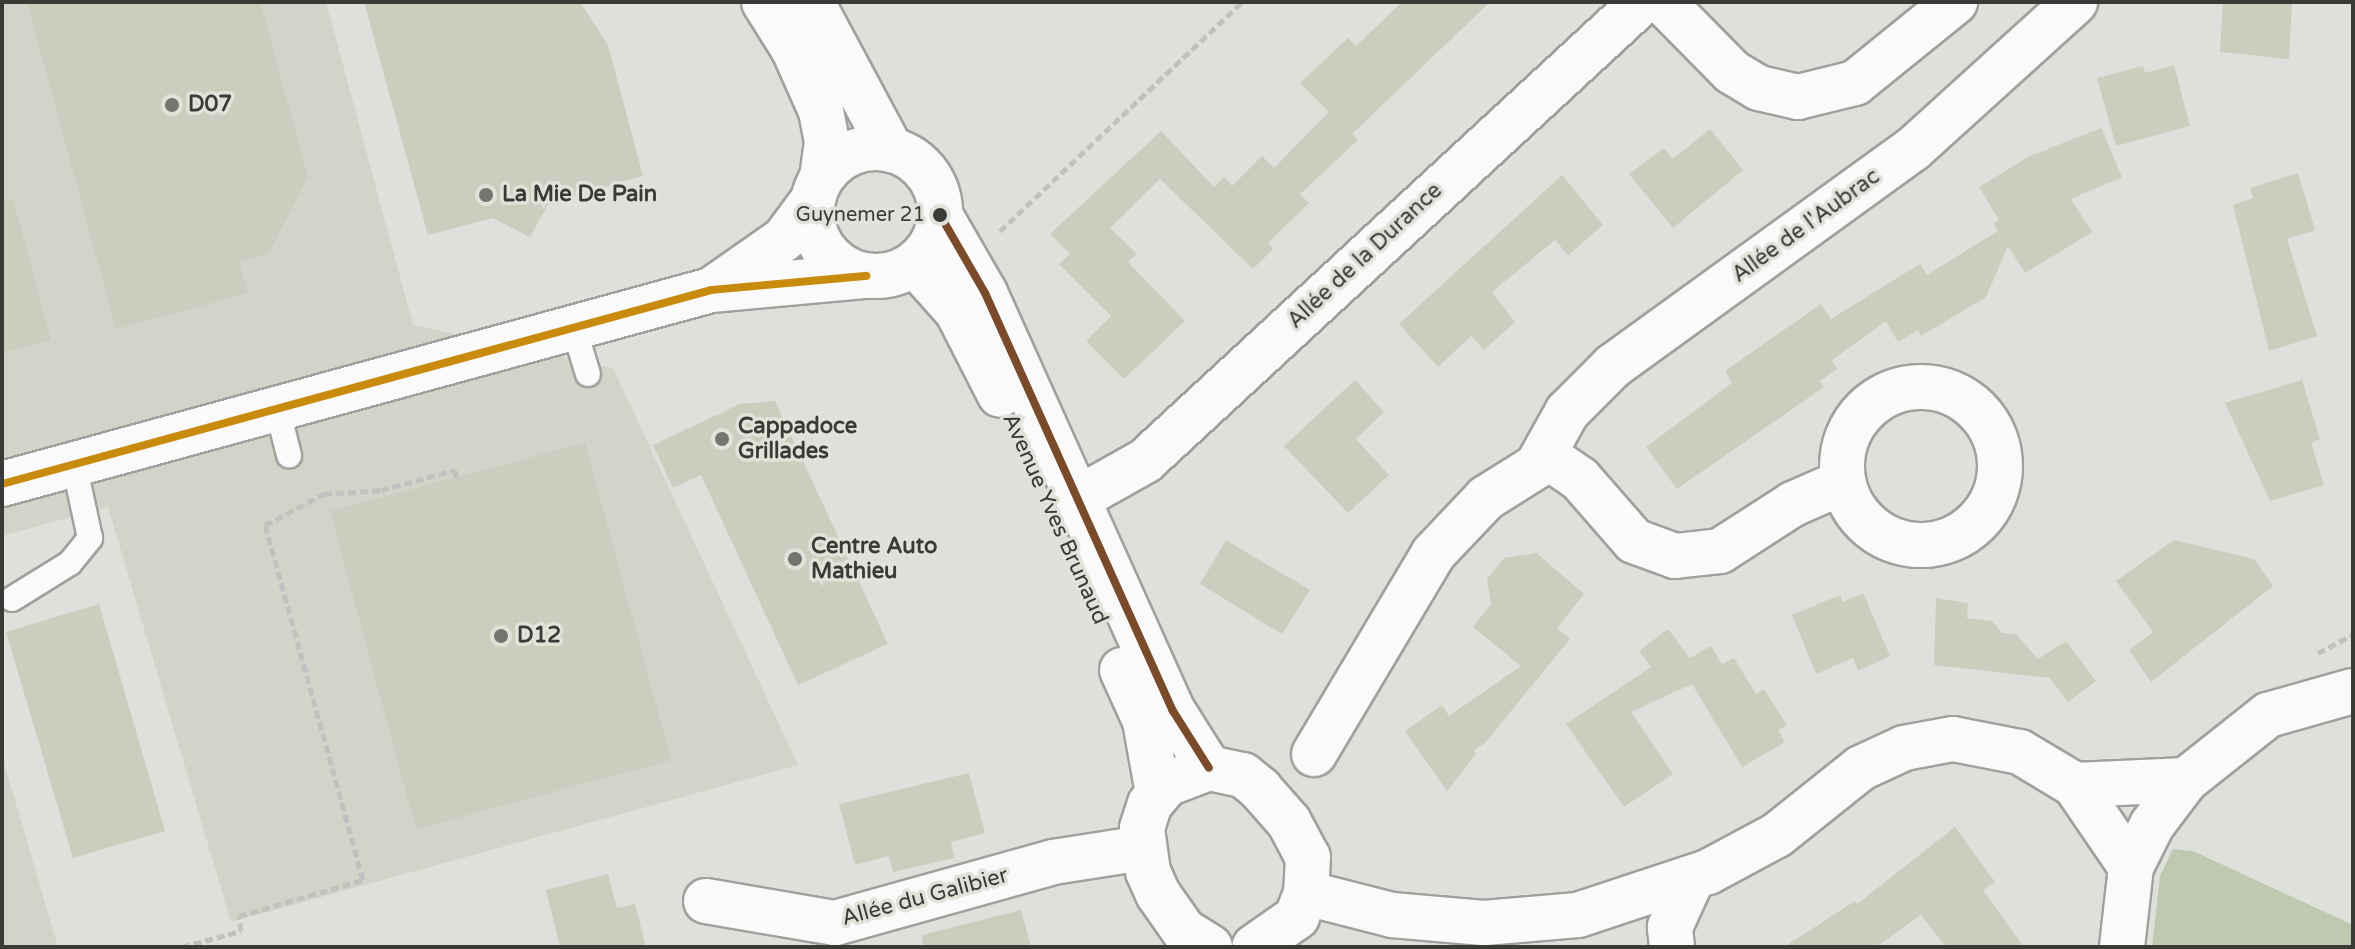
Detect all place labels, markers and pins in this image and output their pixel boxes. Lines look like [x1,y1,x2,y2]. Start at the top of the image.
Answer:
place label: D07 [188,92,232,118]
marker: D07 [163,96,181,114]
place label: La Mie De Pain [502,182,657,208]
marker: La Mie De Pain [477,186,495,204]
place label: Guynemer 21 [796,203,925,227]
marker: Guynemer 21 [932,207,948,223]
place label: Cappadoce Grillades [738,413,857,464]
marker: Cappadoce Grillades [713,430,731,448]
place label: Centre Auto Mathieu [811,533,937,584]
marker: Centre Auto Mathieu [786,550,804,568]
place label: D12 [517,623,561,649]
marker: D12 [492,627,510,645]

